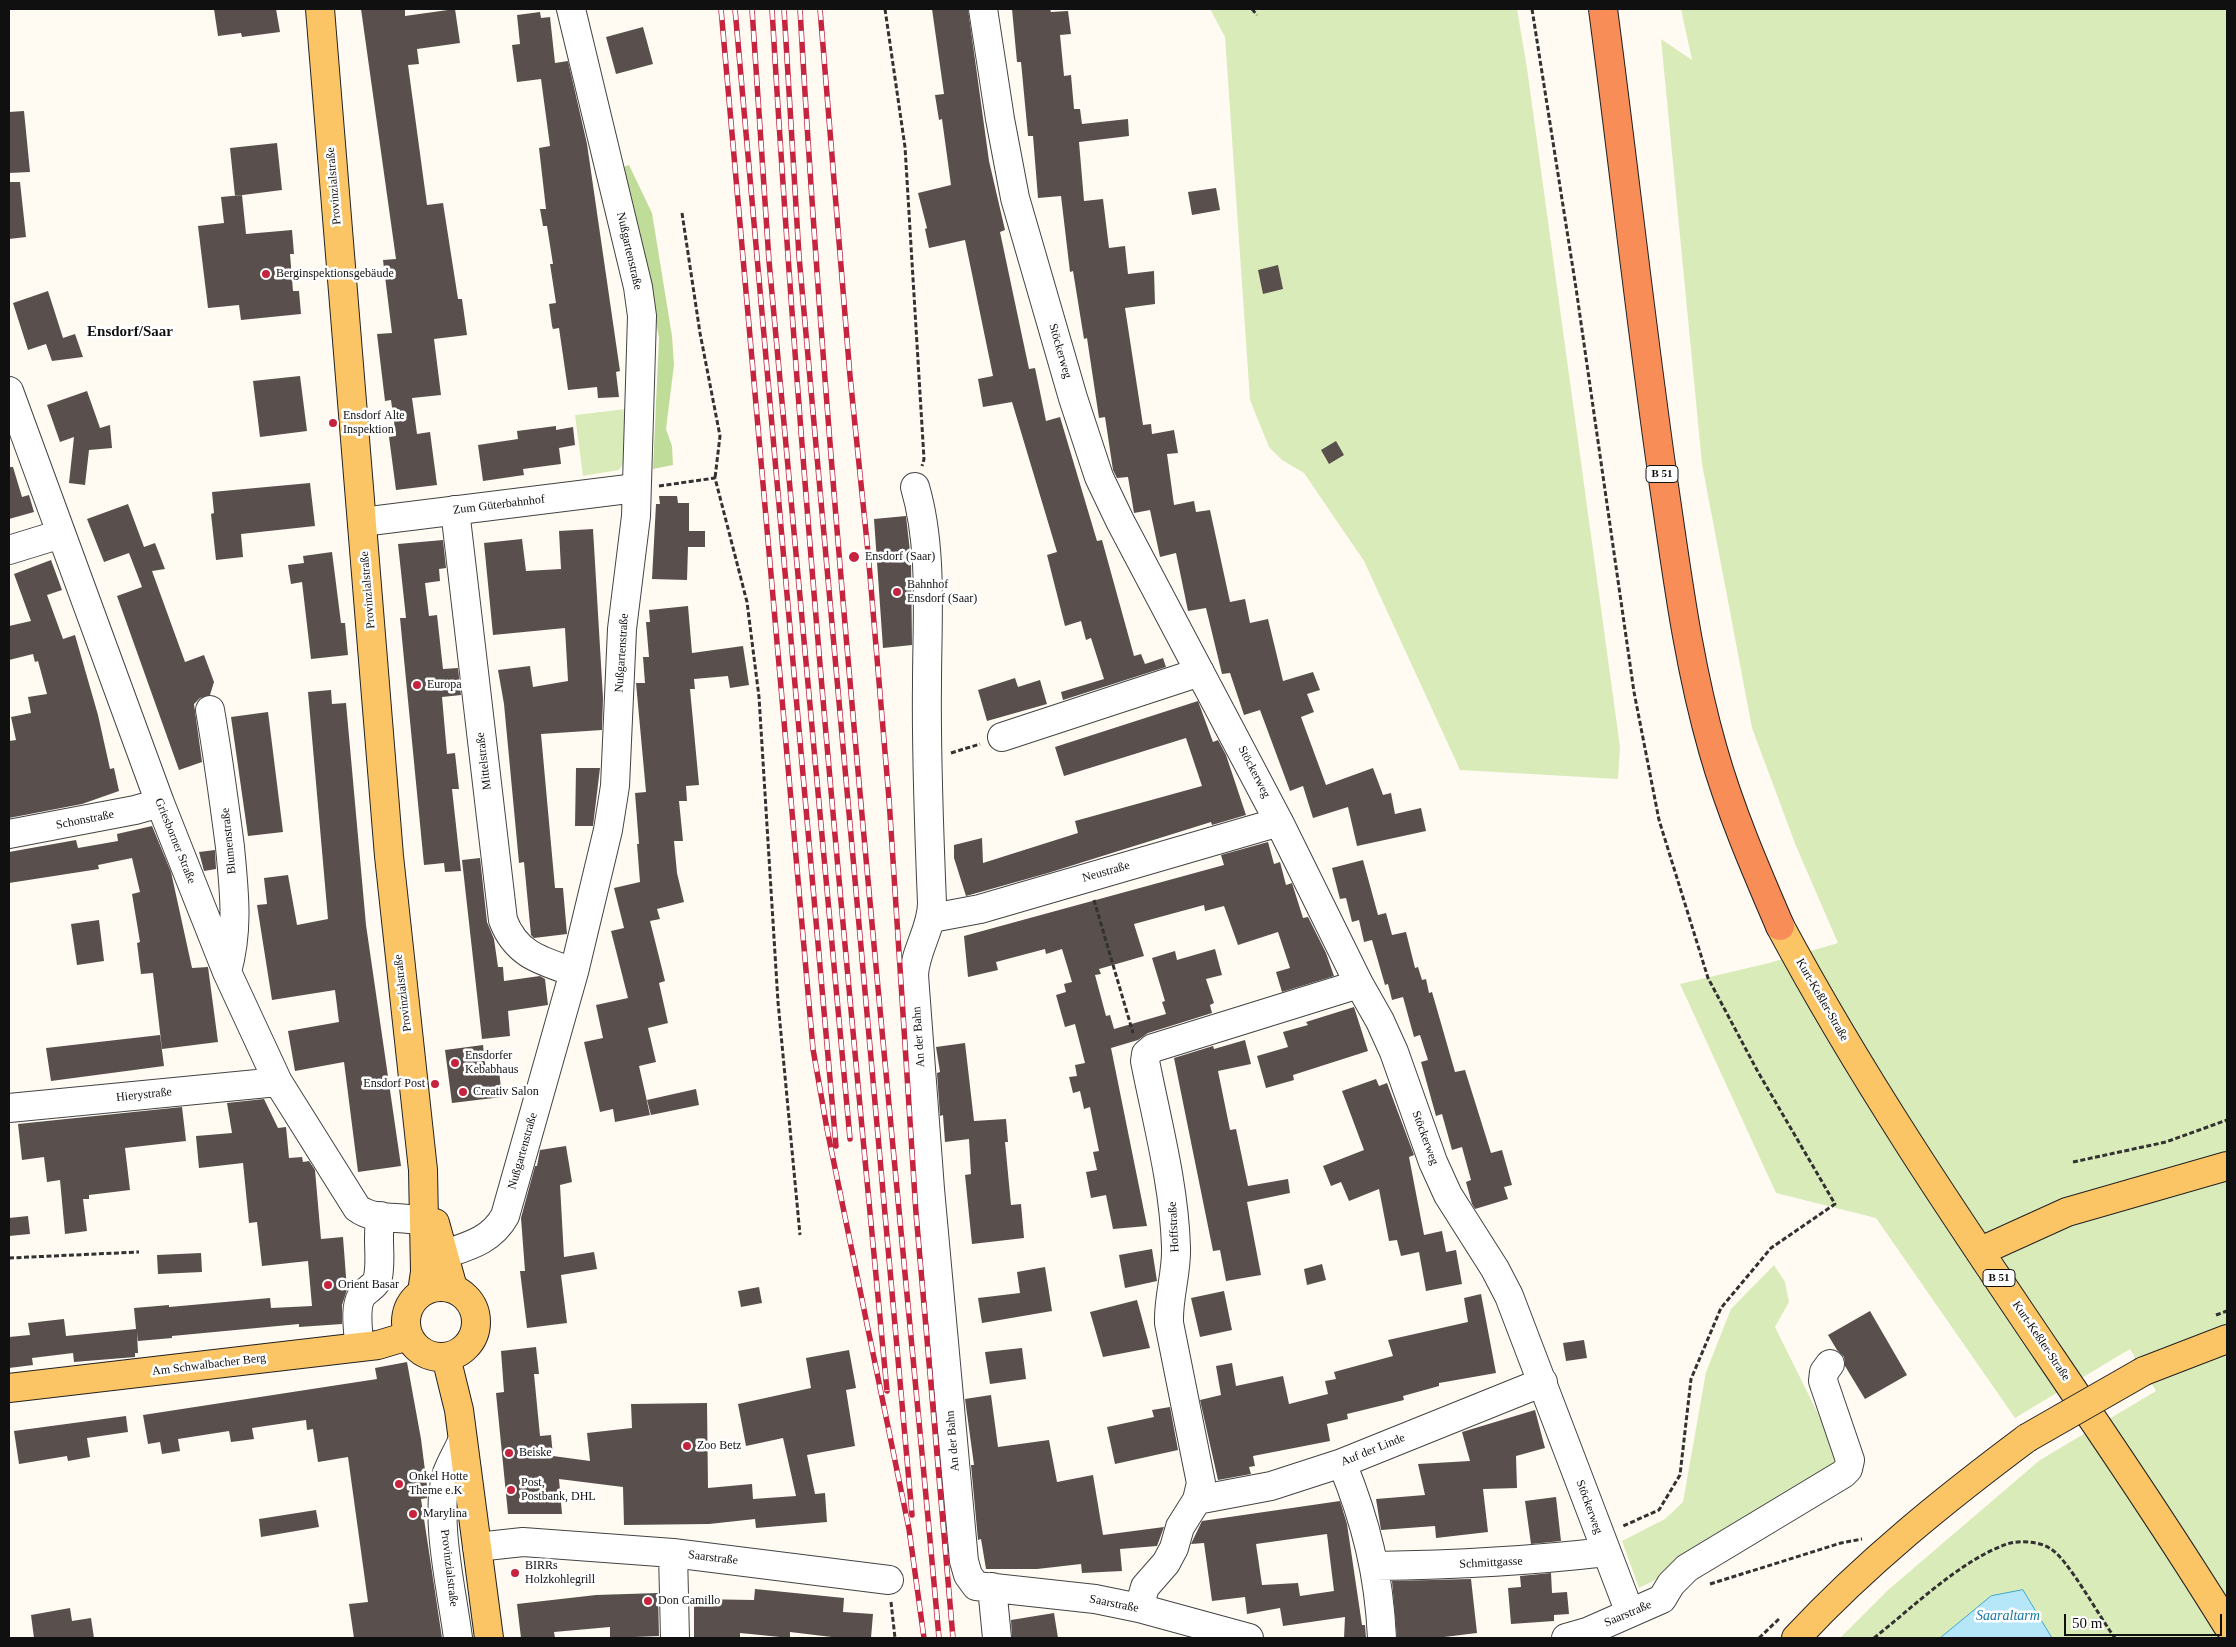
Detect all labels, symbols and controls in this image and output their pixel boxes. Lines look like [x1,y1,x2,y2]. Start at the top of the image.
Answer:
street label: Provinzialstraße [323,147,345,225]
street label: Nußgartenstraße [613,211,645,291]
place label: Berginspektionsgebäude [276,267,394,281]
marker: Berginspektionsgebäude [260,268,272,280]
street label: Stöckerweg [1045,322,1075,380]
district label: Ensdorf/Saar [87,323,173,341]
place label: Ensdorf Alte Inspektion [343,409,405,437]
marker: Ensdorf Alte Inspektion [327,417,339,429]
road number: B 51 [1646,466,1678,482]
street label: Zum Güterbahnhof [452,492,546,518]
marker: Ensdorf (Saar) [847,550,861,564]
place label: Ensdorf (Saar) [865,550,935,564]
street label: Provinzialstraße [357,551,379,629]
place label: Bahnhof Ensdorf (Saar) [907,578,977,606]
marker: Bahnhof Ensdorf (Saar) [891,586,903,598]
street label: Nußgartenstraße [612,613,632,693]
place label: Europa [427,678,462,692]
marker: Europa [411,679,423,691]
street label: Mittelstraße [473,731,495,791]
street label: Stöckerweg [1235,743,1273,801]
street label: Griesborner Straße [151,796,199,886]
street label: Schonstraße [55,807,115,833]
street label: Blumenstraße [218,807,240,875]
street label: Neustraße [1081,858,1131,886]
street label: Provinzialstraße [391,953,415,1033]
street label: Kurt-Keßler-Straße [1793,956,1851,1044]
street label: An der Bahn [910,1006,928,1068]
place label: Ensdorfer Kebabhaus [465,1049,518,1077]
marker: Ensdorfer Kebabhaus [449,1057,461,1069]
place label: Ensdorf Post [363,1077,425,1091]
marker: Ensdorf Post [429,1078,441,1090]
street label: Hierystraße [115,1085,173,1105]
place label: Creativ Salon [473,1085,539,1099]
marker: Creativ Salon [457,1086,469,1098]
street label: Stöckerweg [1409,1109,1441,1167]
street label: Nußgartenstraße [505,1111,541,1191]
street label: Hoffstraße [1165,1201,1183,1253]
road number: B 51 [1983,1270,2015,1286]
place label: Orient Basar [338,1278,399,1292]
marker: Orient Basar [322,1279,334,1291]
street label: Kurt-Keßler-Straße [2009,1298,2073,1384]
street label: Am Schwalbacher Berg [151,1351,267,1379]
street label: An der Bahn [943,1410,963,1472]
street label: Auf der Linde [1339,1431,1407,1469]
place label: Zoo Betz [697,1439,741,1453]
marker: Zoo Betz [681,1440,693,1452]
place label: Beiske [519,1446,552,1460]
marker: Beiske [503,1447,515,1459]
place label: Onkel Hotte Theme e.K [409,1470,468,1498]
place label: Post, Postbank, DHL [521,1476,596,1504]
marker: Onkel Hotte Theme e.K [393,1478,405,1490]
street label: Stöckerweg [1573,1478,1605,1536]
marker: Post, Postbank, DHL [505,1484,517,1496]
place label: Marylina [423,1507,467,1521]
marker: Marylina [407,1508,419,1520]
street label: Provinzialstraße [437,1528,461,1608]
street label: Saarstraße [687,1548,739,1568]
street label: Schmittgasse [1459,1554,1523,1572]
place label: BIRRs Holzkohlegrill [525,1559,595,1587]
marker: BIRRs Holzkohlegrill [509,1567,521,1579]
street label: Saarstraße [1088,1592,1140,1616]
place label: Don Camillo [658,1594,720,1608]
marker: Don Camillo [642,1595,654,1607]
street label: Saarstraße [1602,1598,1654,1630]
scale bar [2066,1604,2224,1636]
water label: Saaraltarm [1976,1608,2040,1624]
text: 50 m [2072,1615,2102,1631]

